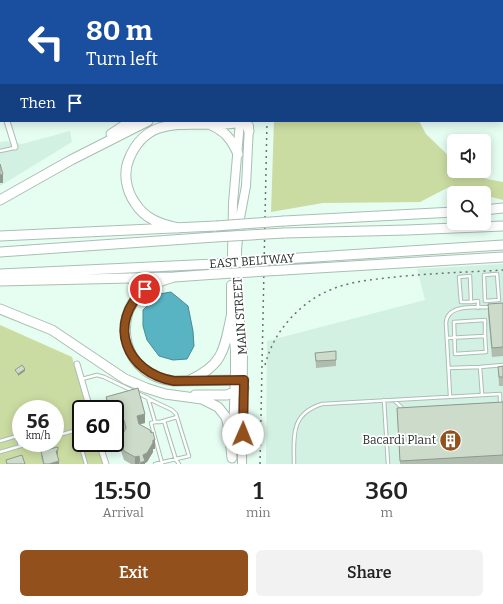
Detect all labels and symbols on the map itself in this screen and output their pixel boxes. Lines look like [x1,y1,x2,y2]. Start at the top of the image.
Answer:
street label: EAST BELTWAY [209,251,295,271]
pin [128,272,162,306]
street label: MAIN STREET [230,277,250,355]
speed limit sign: 60 [72,400,124,452]
position arrow [222,413,264,455]
building icon: Bacardi Plant [438,427,464,453]
place label: Bacardi Plant [363,433,437,447]

